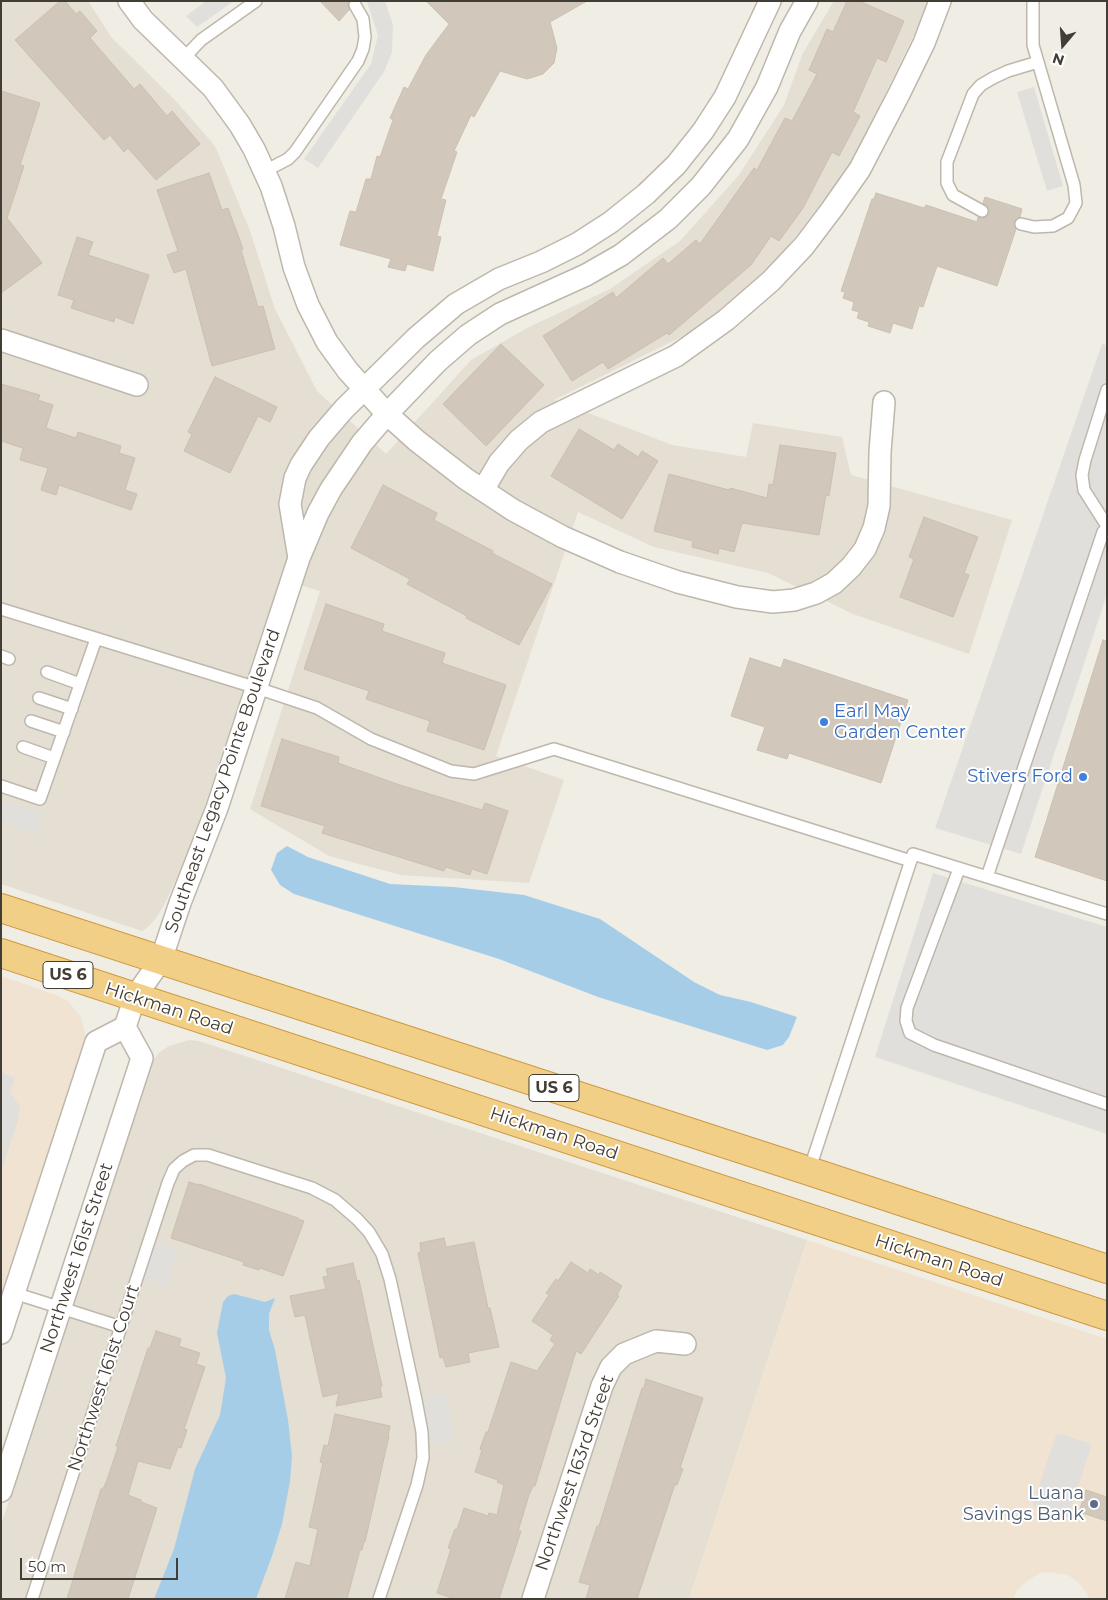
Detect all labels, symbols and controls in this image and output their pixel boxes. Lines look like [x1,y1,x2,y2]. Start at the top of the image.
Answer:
north arrow [1038,20,1088,70]
text: N [1050,49,1067,70]
street label: Southeast Legacy Pointe Boulevard [161,626,285,936]
place label: Earl May Garden Center [834,701,966,744]
marker: Earl May Garden Center [818,716,830,728]
place label: Stivers Ford [967,766,1073,788]
marker: Stivers Ford [1077,771,1089,783]
road number: US 6 [43,962,93,988]
street label: Hickman Road [102,978,236,1040]
road number: US 6 [529,1074,579,1102]
street label: Hickman Road [487,1103,621,1165]
street label: Northwest 161st Street [36,1160,118,1356]
street label: Hickman Road [872,1230,1006,1292]
street label: Northwest 161st Court [64,1282,144,1474]
street label: Northwest 163rd Street [531,1372,619,1574]
place label: Luana Savings Bank [963,1483,1084,1526]
marker: Luana Savings Bank [1088,1498,1100,1510]
scale bar [22,1548,180,1580]
text: 50 m [28,1557,66,1576]

